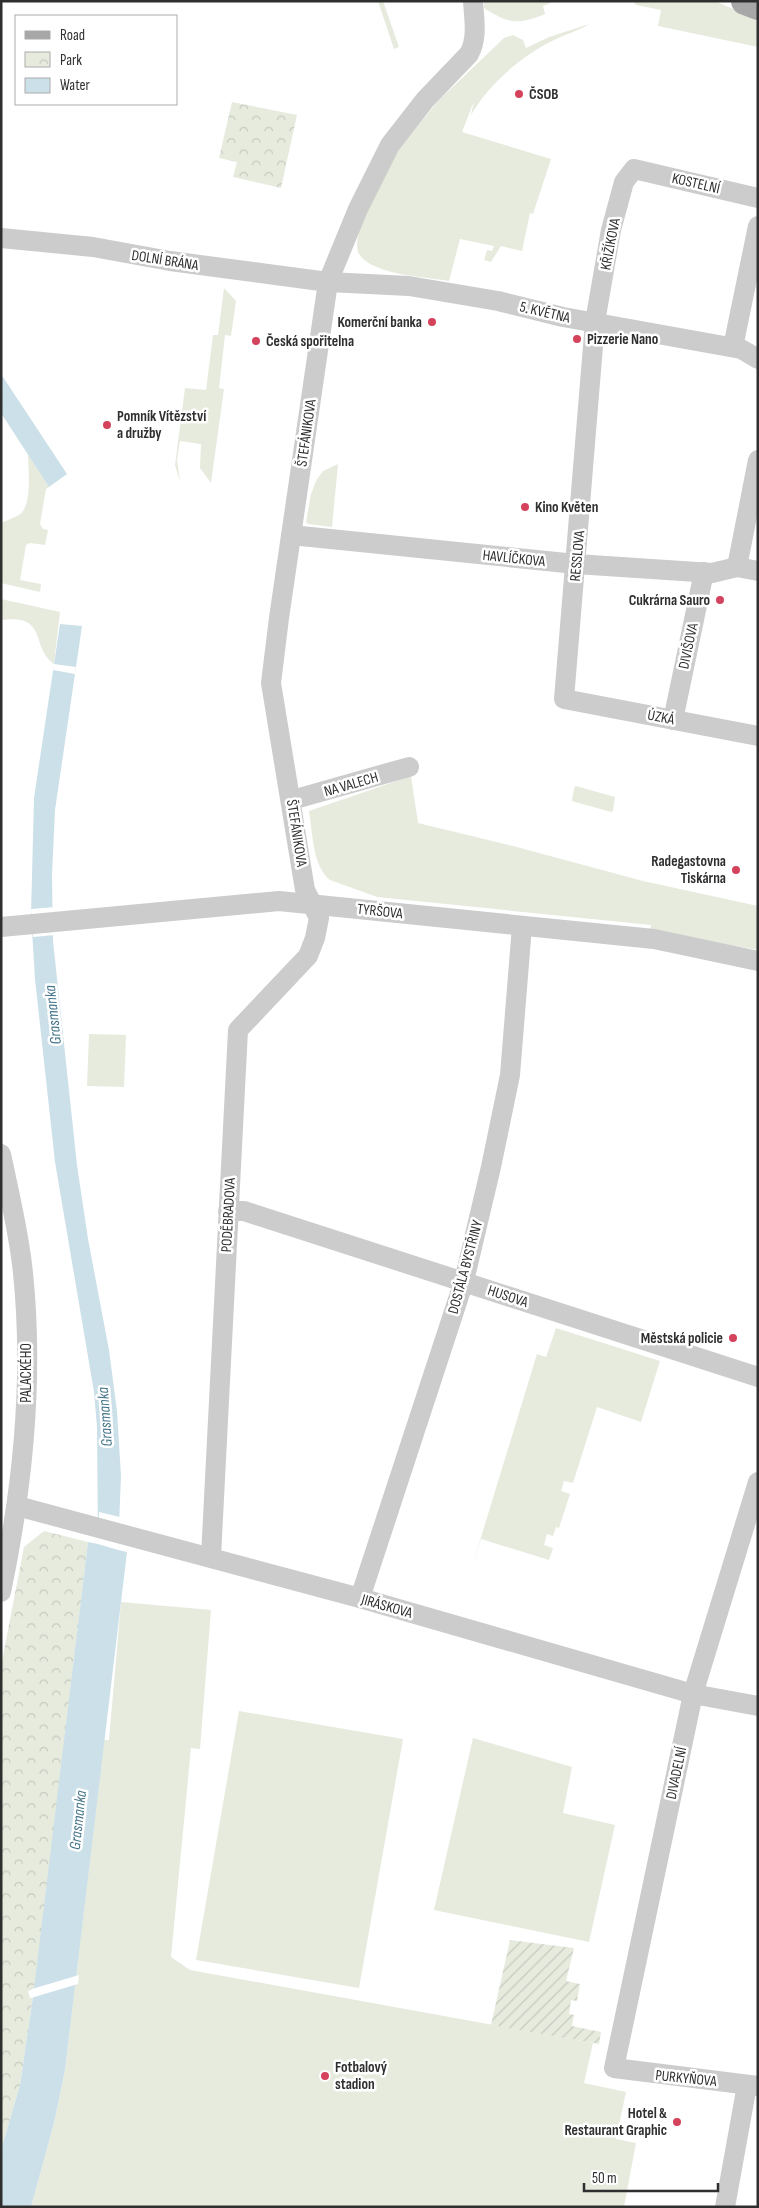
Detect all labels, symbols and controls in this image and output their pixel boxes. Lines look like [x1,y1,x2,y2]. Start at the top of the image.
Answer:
legend [15,15,178,105]
text: Road [60,26,85,45]
text: Park [60,51,82,70]
text: Water [60,76,91,95]
place label: ČSOB [529,85,558,104]
marker: ČSOB [513,88,525,100]
street label: KOSTELNÍ [670,169,722,198]
street label: KŘIŽÍKOVA [596,216,625,272]
street label: DOLNÍ BRÁNA [130,246,200,275]
street label: 5. KVĚTNA [518,297,573,328]
place label: Komerční banka [337,313,422,332]
marker: Komerční banka [426,316,438,328]
place label: Pizzerie Nano [587,330,658,349]
place label: Česká spořitelna [266,332,354,351]
marker: Pizzerie Nano [571,333,583,345]
marker: Česká spořitelna [250,335,262,347]
street label: ŠTEFÁNIKOVA [292,398,321,468]
place label: Pomník Vítězství a družby [117,407,207,443]
marker: Pomník Vítězství a družby [101,419,113,431]
place label: Kino Květen [535,498,598,517]
marker: Kino Květen [519,501,531,513]
street label: RESSLOVA [566,529,589,582]
street label: HAVLÍČKOVA [482,546,547,571]
place label: Cukrárna Sauro [629,591,710,610]
marker: Cukrárna Sauro [714,594,726,606]
street label: DIVIŠOVA [674,621,703,671]
street label: ÚZKÁ [646,706,676,729]
street label: NA VALECH [322,768,380,801]
street label: ŠTEFÁNIKOVA [282,798,311,869]
place label: Radegastovna Tiskárna [651,852,726,888]
marker: Radegastovna Tiskárna [730,864,742,876]
street label: TYRŠOVA [356,900,404,923]
water label: Grasmanka [41,984,66,1046]
street label: PODĚBRADOVA [217,1177,240,1253]
street label: DOSTÁLA BYSTŘINY [444,1217,487,1316]
street label: HUSOVA [485,1281,531,1312]
place label: Městská policie [641,1329,723,1348]
marker: Městská policie [727,1332,739,1344]
street label: PALACKÉHO [17,1343,36,1403]
water label: Grasmanka [94,1386,117,1447]
street label: JIRÁSKOVA [358,1590,415,1623]
street label: DIVADELNÍ [662,1745,691,1801]
water label: Grasmanka [66,1789,91,1851]
place label: Fotbalový stadion [335,2058,388,2094]
street label: PURKYŇOVA [654,2066,718,2091]
marker: Fotbalový stadion [319,2070,331,2082]
place label: Hotel & Restaurant Graphic [564,2104,667,2140]
marker: Hotel & Restaurant Graphic [671,2116,683,2128]
scale bar [584,2160,718,2192]
text: 50 m [592,2169,617,2188]

